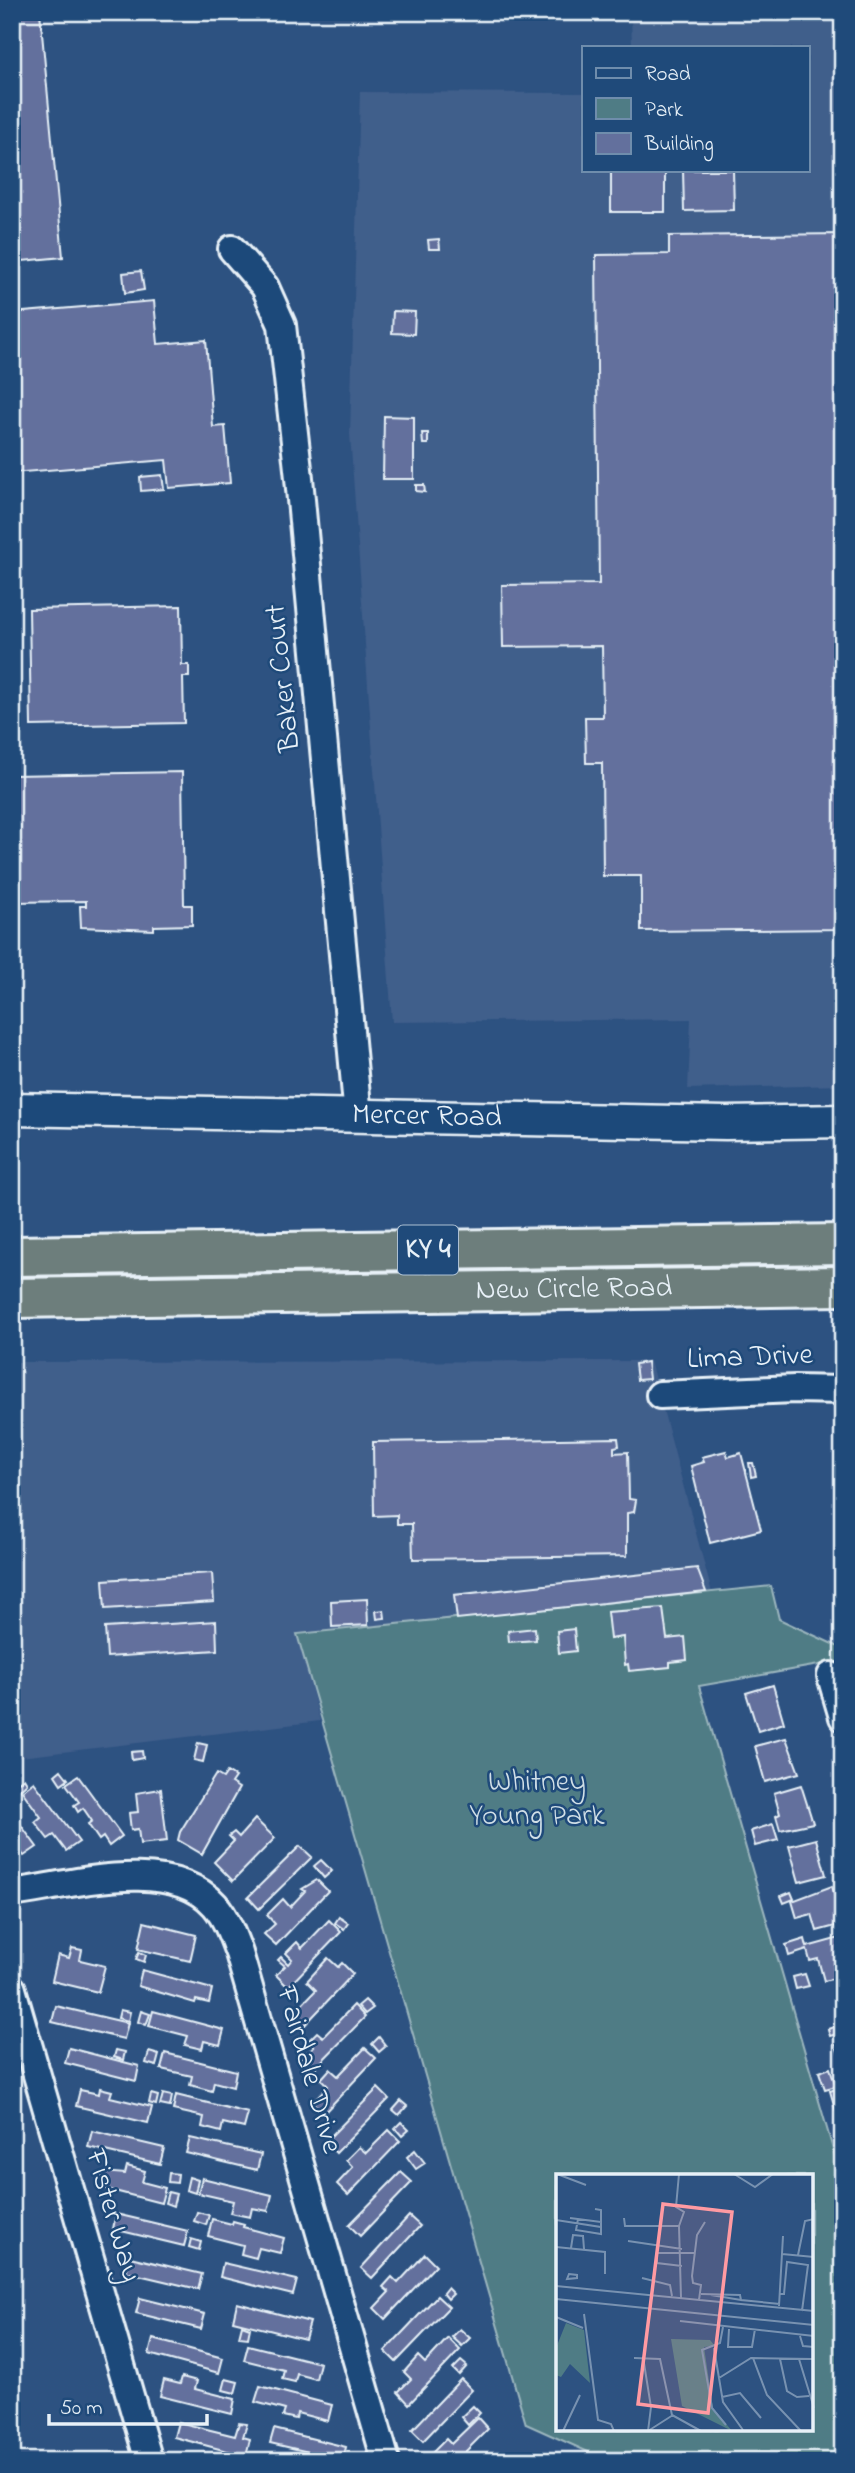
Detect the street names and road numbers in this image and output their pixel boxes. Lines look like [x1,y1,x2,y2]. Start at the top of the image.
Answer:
street label: Baker Court [254,602,314,755]
street label: Mercer Road [352,1094,502,1141]
road number: KY 4 [398,1226,458,1274]
street label: New Circle Road [475,1266,673,1313]
street label: Lima Drive [686,1334,814,1382]
street label: Fairdale Drive [263,1980,353,2159]
street label: Fister Way [72,2143,152,2288]

